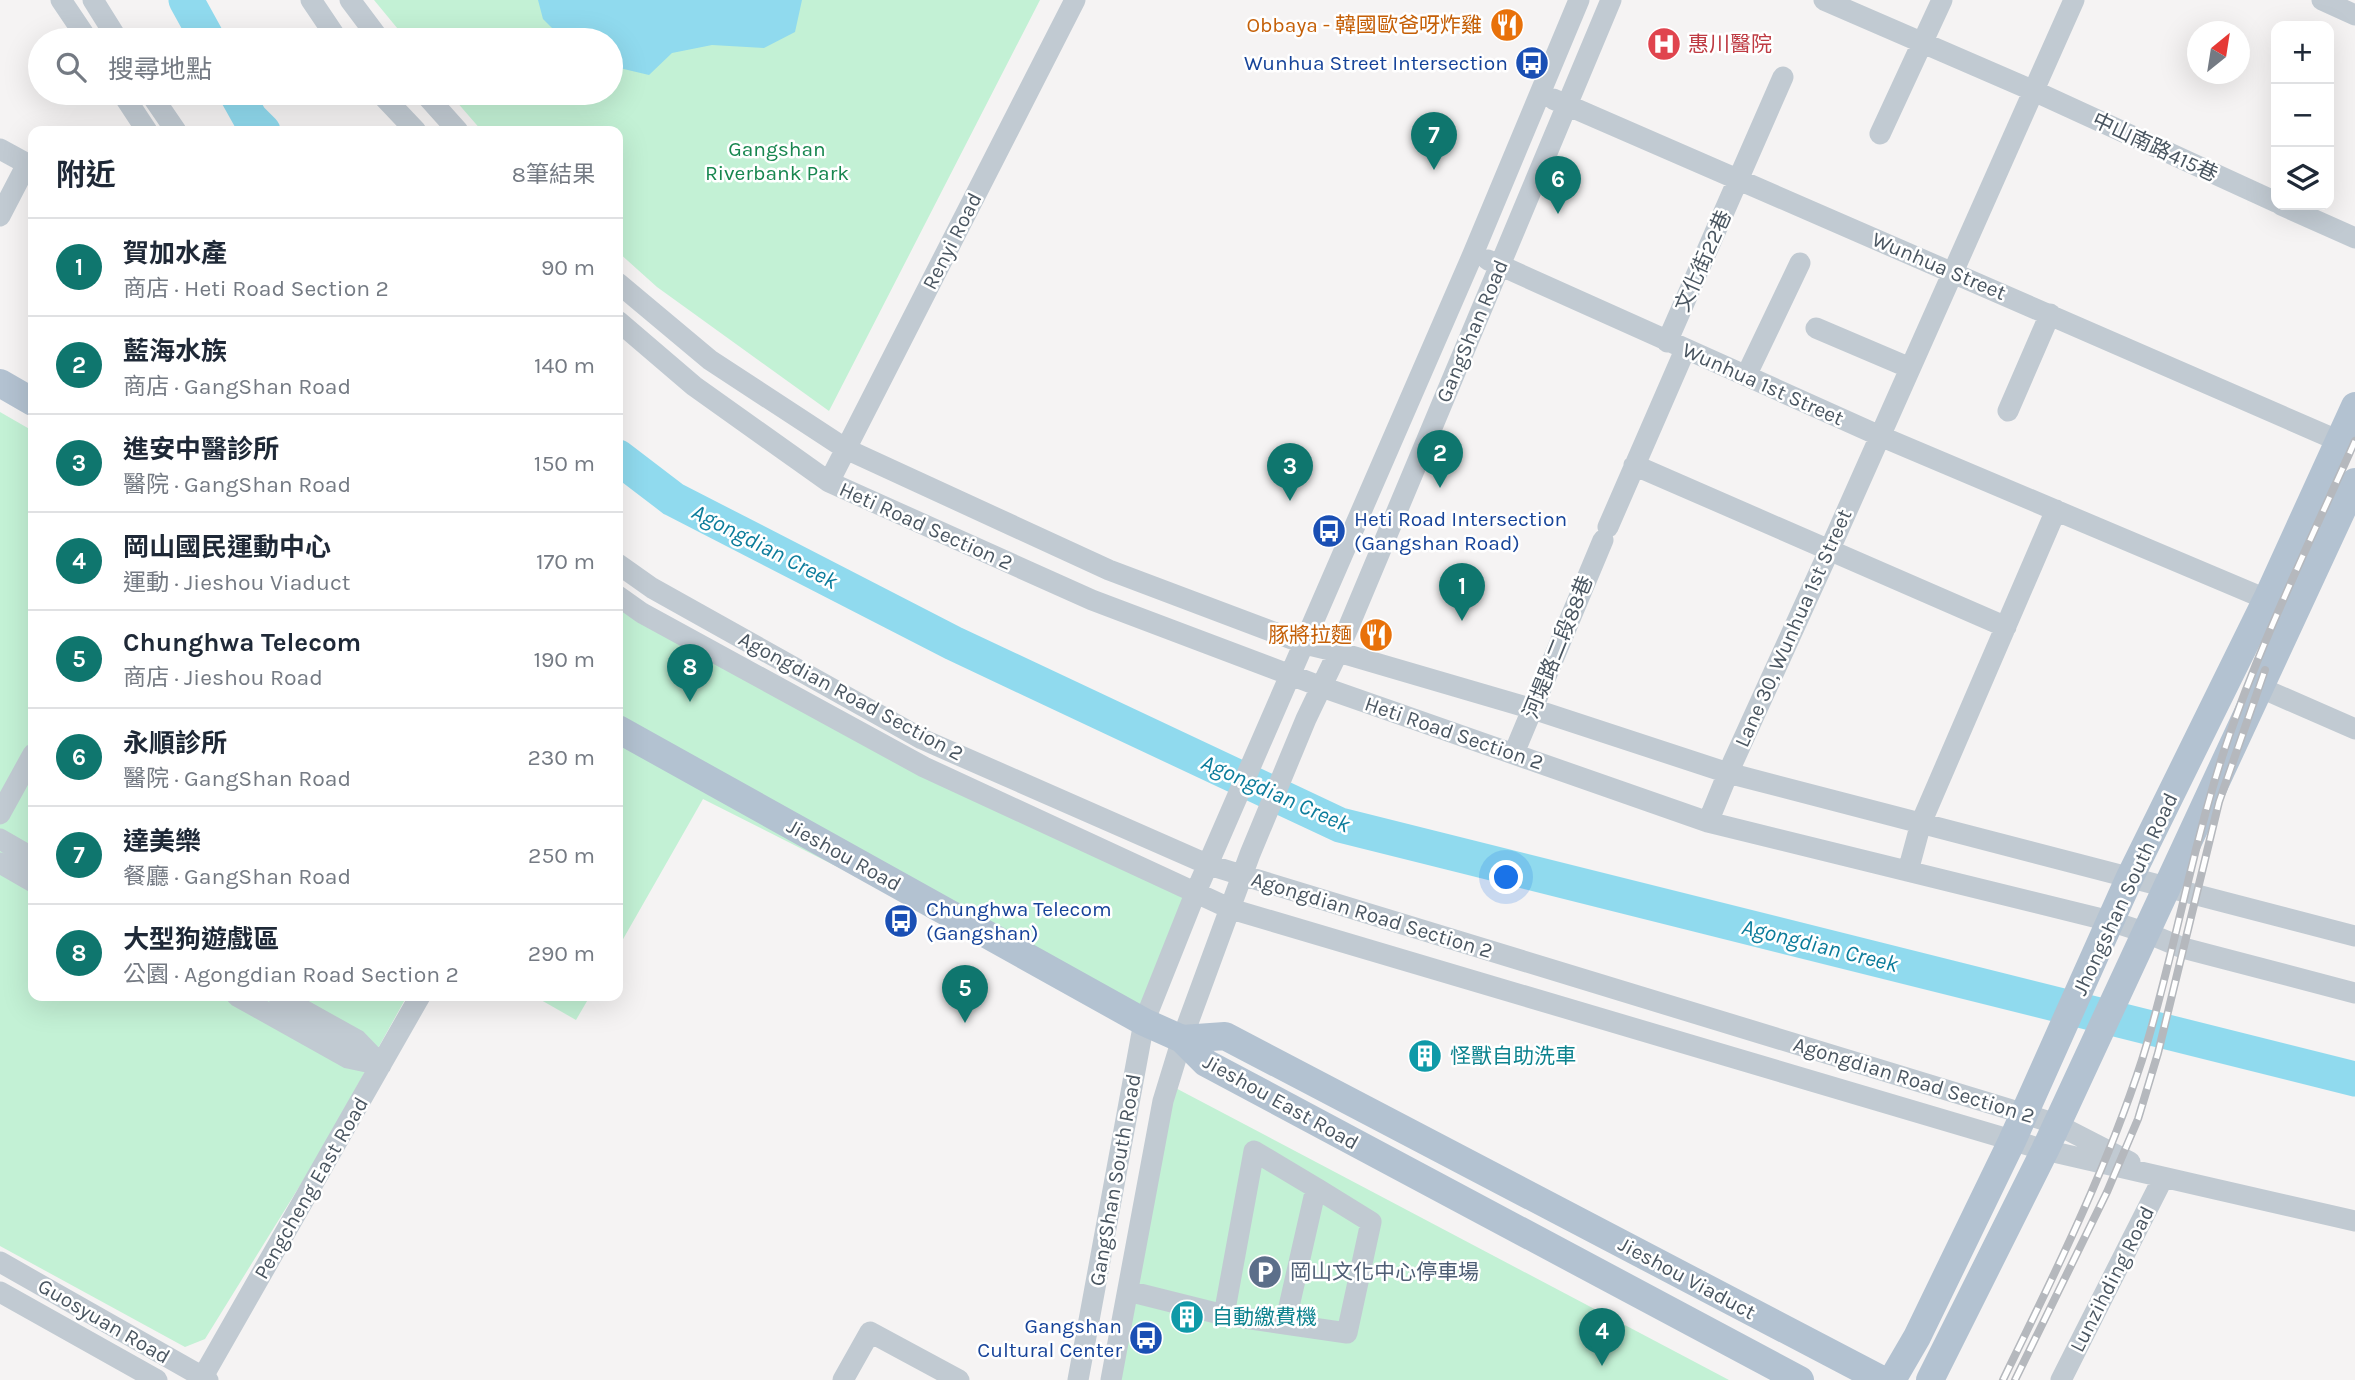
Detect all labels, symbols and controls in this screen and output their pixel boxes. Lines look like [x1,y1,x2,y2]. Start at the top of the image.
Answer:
restaurant icon: Obbaya - 韓國歐爸呀炸雞 [1488,6,1526,44]
place label: Obbaya - 韓國歐爸呀炸雞 [1246,13,1482,37]
north arrow [2187,21,2250,84]
map controls [2271,21,2334,210]
button: + [2271,21,2334,84]
hospital icon: 惠川醫院 [1645,25,1683,63]
search box [28,28,623,105]
place label: 惠川醫院 [1688,32,1772,56]
bus stop icon: Wunhua Street Intersection [1513,44,1551,82]
icon: search [52,48,90,86]
place label: Wunhua Street Intersection [1244,51,1508,75]
text: 搜尋地點 [108,54,212,85]
button: − [2271,84,2334,147]
street label: 中山南路415巷 [2089,107,2221,187]
pin: 7 [1411,112,1457,170]
park label: Gangshan Riverbank Park [705,137,849,185]
button: layers [2271,147,2334,210]
pin: 6 [1535,156,1581,214]
text: 附近 [56,157,116,193]
text: 8筆結果 [512,161,595,188]
street label: Renyi Road [917,188,987,294]
street label: 文化街22巷 [1670,207,1736,315]
street label: Wunhua Street [1868,227,2010,305]
text: 賀加水產 [123,238,227,269]
text: 1 [75,254,83,281]
text: 90 m [541,254,595,281]
street label: GangShan Road [1431,256,1513,406]
text: 商店 · Heti Road Section 2 [123,275,389,302]
text: 藍海水族 [123,336,227,367]
street label: Wunhua 1st Street [1679,338,1847,430]
text: 2 [72,352,86,379]
text: 140 m [534,352,595,379]
text: 商店 · GangShan Road [123,373,351,400]
pin: 2 [1417,430,1463,488]
text: 進安中醫診所 [123,434,279,465]
pin: 3 [1267,443,1313,501]
text: 3 [72,450,86,477]
text: 150 m [534,450,595,477]
text: 醫院 · GangShan Road [123,471,351,498]
street label: Heti Road Section 2 [836,477,1016,575]
water label: Agongdian Creek [687,498,843,595]
street label: Lane 30, Wunhua 1st Street [1730,505,1856,751]
place label: Heti Road Intersection (Gangshan Road) [1354,507,1567,555]
bus stop icon: Heti Road Intersection (Gangshan Road) [1310,512,1348,550]
text: 岡山國民運動中心 [123,532,331,563]
text: 4 [72,548,86,575]
text: 170 m [536,548,595,575]
pin: 1 [1439,563,1485,621]
text: 運動 · Jieshou Viaduct [123,569,350,596]
street label: 河堤路二段88巷 [1518,572,1598,722]
restaurant icon: 豚將拉麵 [1357,616,1395,654]
place label: 豚將拉麵 [1268,623,1352,647]
street label: Agongdian Road Section 2 [735,626,967,766]
text: Chunghwa Telecom [123,627,361,658]
pin: 8 [667,644,713,702]
text: 5 [72,646,86,673]
text: 190 m [533,646,595,673]
text: 商店 · Jieshou Road [123,664,323,691]
street label: Heti Road Section 2 [1362,691,1546,775]
text: 永順診所 [123,728,227,759]
text: 6 [72,744,86,771]
text: 230 m [527,744,595,771]
water label: Agongdian Creek [1197,749,1355,838]
text: 醫院 · GangShan Road [123,765,351,792]
street label: Jhongshan South Road [2067,789,2183,999]
street label: Jieshou Road [783,814,905,896]
text: 達美樂 [123,826,201,857]
text: 7 [73,842,85,869]
text: 250 m [528,842,595,869]
your location [1489,860,1523,894]
text: 餐廳 · GangShan Road [123,863,351,890]
street label: Agongdian Road Section 2 [1248,867,1496,963]
place label: Chunghwa Telecom (Gangshan) [926,897,1112,945]
bus stop icon: Chunghwa Telecom (Gangshan) [882,902,920,940]
water label: Agongdian Creek [1739,913,1901,978]
text: 大型狗遊戲區 [123,924,279,955]
text: 8 [72,940,86,967]
text: 290 m [528,940,595,967]
text: 公園 · Agongdian Road Section 2 [123,961,459,988]
pin: 5 [942,965,988,1023]
street label: Agongdian Road Section 2 [1790,1032,2038,1128]
building icon: 怪獸自助洗車 [1406,1037,1444,1075]
place label: 怪獸自助洗車 [1450,1044,1576,1068]
street label: Jieshou East Road [1199,1049,1363,1155]
street label: GangShan South Road [1085,1072,1145,1288]
street label: Pengcheng East Road [249,1093,373,1283]
street label: Lunzihding Road [2065,1202,2159,1356]
street label: Jieshou Viaduct [1614,1232,1760,1324]
parking icon: 岡山文化中心停車場 [1246,1253,1284,1291]
place label: 岡山文化中心停車場 [1290,1260,1479,1284]
street label: Guosyuan Road [34,1274,174,1368]
building icon: 自動繳費機 [1168,1298,1206,1336]
place label: 自動繳費機 [1212,1305,1317,1329]
pin: 4 [1579,1308,1625,1366]
place label: Gangshan Cultural Center [977,1314,1122,1362]
bus stop icon: Gangshan Cultural Center [1127,1319,1165,1357]

